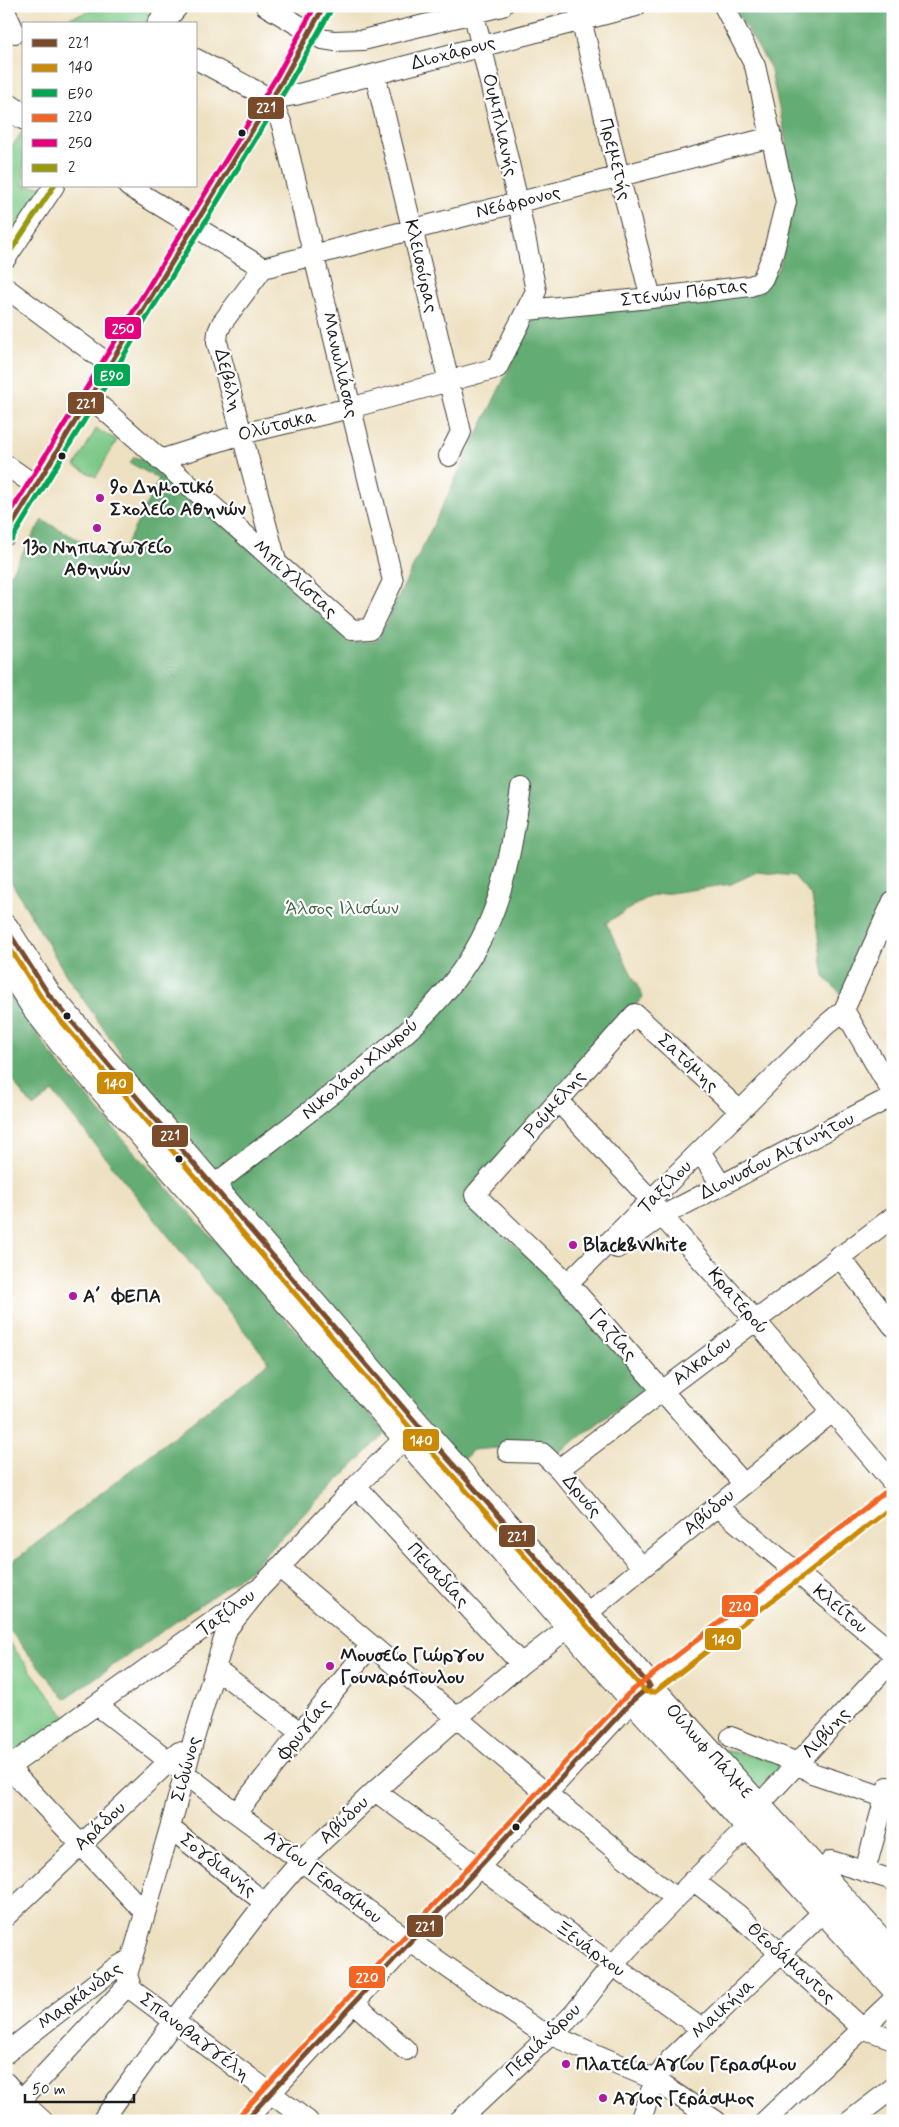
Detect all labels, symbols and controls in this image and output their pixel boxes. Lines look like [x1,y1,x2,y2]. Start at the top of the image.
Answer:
legend [22,22,198,188]
street label: Διοχάρους [408,30,498,76]
text: 221 [68,34,89,54]
text: 140 [68,58,93,78]
street label: Ουμπλιανής [476,71,524,179]
text: Ε90 [68,84,93,104]
line badge: 221 [247,96,285,120]
text: 221 [256,99,276,117]
text: 220 [68,108,92,128]
street label: Πρεμετής [593,115,637,203]
unlabelled marker [237,128,247,138]
text: 250 [68,134,92,154]
text: 2 [68,158,75,178]
street label: Νεόφρονος [473,179,563,225]
street label: Κλεισούρας [398,217,444,315]
street label: Στενών Πόρτας [619,273,749,313]
street label: Μανωλιάσας [316,310,364,420]
line badge: 250 [104,316,142,340]
text: 250 [112,320,134,338]
street label: Δεβόλη [208,346,248,414]
line badge: Ε90 [93,363,131,387]
text: Ε90 [100,367,124,385]
line badge: 221 [67,391,105,415]
text: 221 [76,395,96,413]
street label: Ολύτσικα [235,404,319,448]
unlabelled marker [57,451,67,461]
place label: 9ο Δημοτικό Σχολείο Αθηνών [110,475,247,522]
marker: 9ο Δημοτικό Σχολείο Αθηνών [94,492,106,504]
marker: 13ο Νηπιαγωγείο Αθηνών [91,522,103,534]
street label: Μπιγλίστας [247,534,343,624]
place label: 13ο Νηπιαγωγείο Αθηνών [22,535,172,582]
park label: Άλσος Ιλισίων [285,896,399,921]
unlabelled marker [62,1011,72,1021]
street label: Νικολάου Χλωρού [296,1013,424,1125]
street label: Σατόμης [652,1028,724,1098]
street label: Ρούμελης [519,1065,591,1143]
line badge: 140 [96,1071,134,1095]
text: 140 [103,1075,127,1093]
street label: Διονυσίου Αιγινήτου [695,1106,859,1206]
line badge: 221 [151,1124,189,1148]
text: 221 [160,1127,180,1145]
unlabelled marker [174,1154,184,1164]
street label: Ταξίλου [633,1155,697,1219]
place label: Black&White [583,1233,687,1258]
marker: Black&White [567,1239,579,1251]
street label: Κρατερού [702,1262,774,1340]
place label: Α΄ ΦΕΠΑ [83,1284,161,1309]
marker: Α΄ ΦΕΠΑ [67,1290,79,1302]
street label: Γαζίας [584,1304,642,1366]
street label: Αλκαίου [667,1331,737,1391]
line badge: 140 [402,1428,440,1452]
text: 140 [409,1432,433,1450]
street label: Δρυός [557,1469,607,1523]
street label: Αβύδου [678,1483,740,1541]
line badge: 221 [498,1524,536,1548]
text: 221 [507,1528,527,1546]
street label: Πεισιδίας [401,1537,475,1613]
street label: Κλείτου [807,1579,873,1639]
street label: Ταξίλου [192,1583,260,1643]
line badge: 220 [721,1594,759,1618]
text: 220 [729,1598,751,1616]
line badge: 140 [704,1627,742,1651]
text: 140 [711,1631,735,1649]
place label: Μουσείο Γιώργου Γουναρόπουλου [340,1643,485,1690]
marker: Μουσείο Γιώργου Γουναρόπουλου [324,1660,336,1672]
street label: Φρυγίας [271,1693,337,1766]
street label: Ούλωφ Πάλμε [659,1698,759,1804]
street label: Λιβύης [796,1702,856,1764]
street label: Σιδώνος [165,1734,207,1804]
street label: Αβύδου [314,1790,374,1850]
street label: Αράδου [69,1796,131,1856]
unlabelled marker [511,1822,521,1832]
street label: Αγίου Γερασίμου [259,1824,387,1930]
street label: Σογδιανής [175,1827,261,1903]
line badge: 221 [406,1914,444,1938]
street label: Ξενάρχου [550,1915,630,1983]
street label: Θεοδάμαντος [741,1917,841,2009]
text: 221 [415,1918,435,1936]
street label: Μαρκάνδας [33,1956,127,2036]
line badge: 220 [348,1965,386,1989]
text: 220 [356,1969,378,1987]
street label: Μαικήνα [686,1973,760,2045]
street label: Σπανοβαγγέλη [135,1987,255,2087]
street label: Περιάνδρου [500,1998,586,2082]
place label: Πλατεία Αγίου Γερασίμου [576,2052,796,2077]
marker: Πλατεία Αγίου Γερασίμου [560,2058,572,2070]
scale bar [25,2072,134,2104]
text: 50 m [32,2080,66,2100]
place label: Αγιος Γεράσιμος [613,2086,755,2111]
marker: Αγιος Γεράσιμος [597,2092,609,2104]

